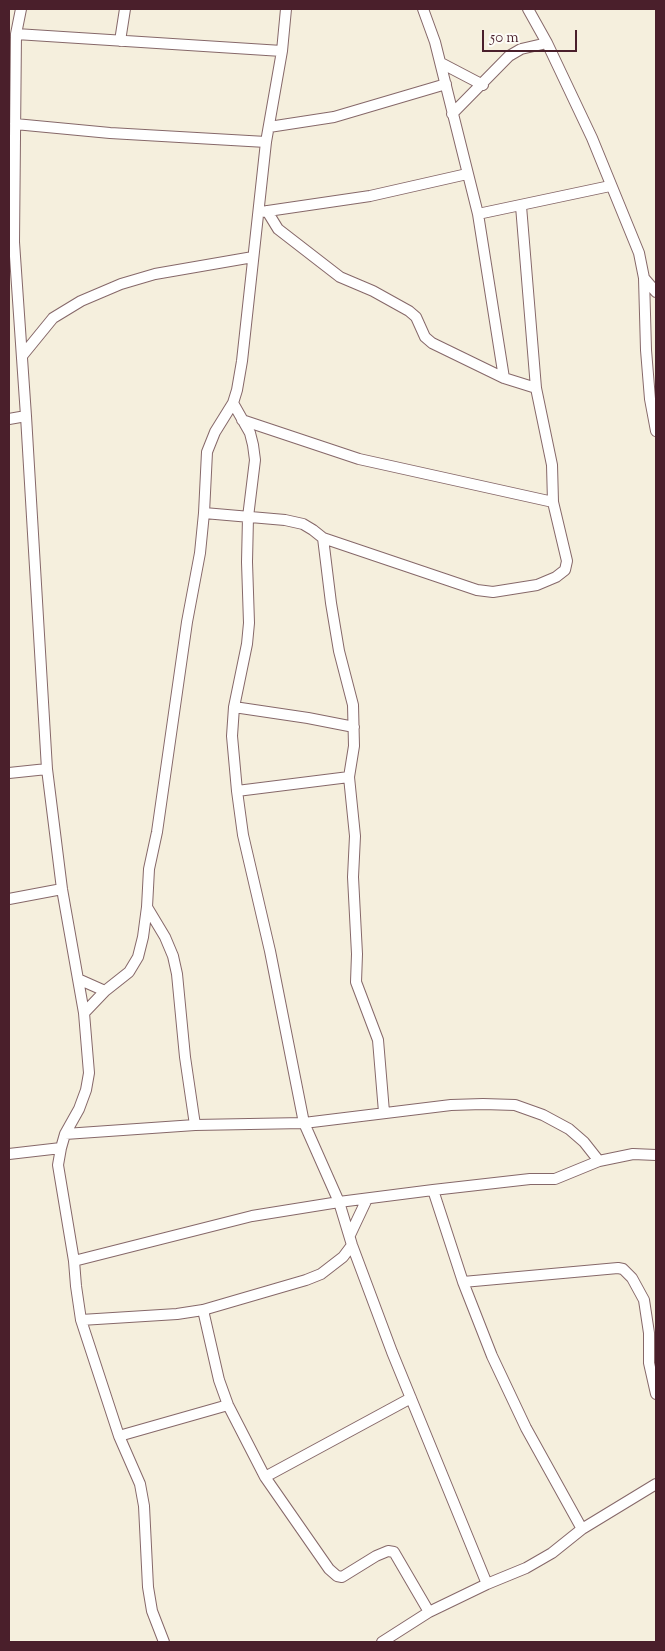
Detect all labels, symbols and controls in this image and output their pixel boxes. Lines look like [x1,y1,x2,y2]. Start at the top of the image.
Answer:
scale bar [485,20,580,52]
text: 50 m [490,28,519,49]

